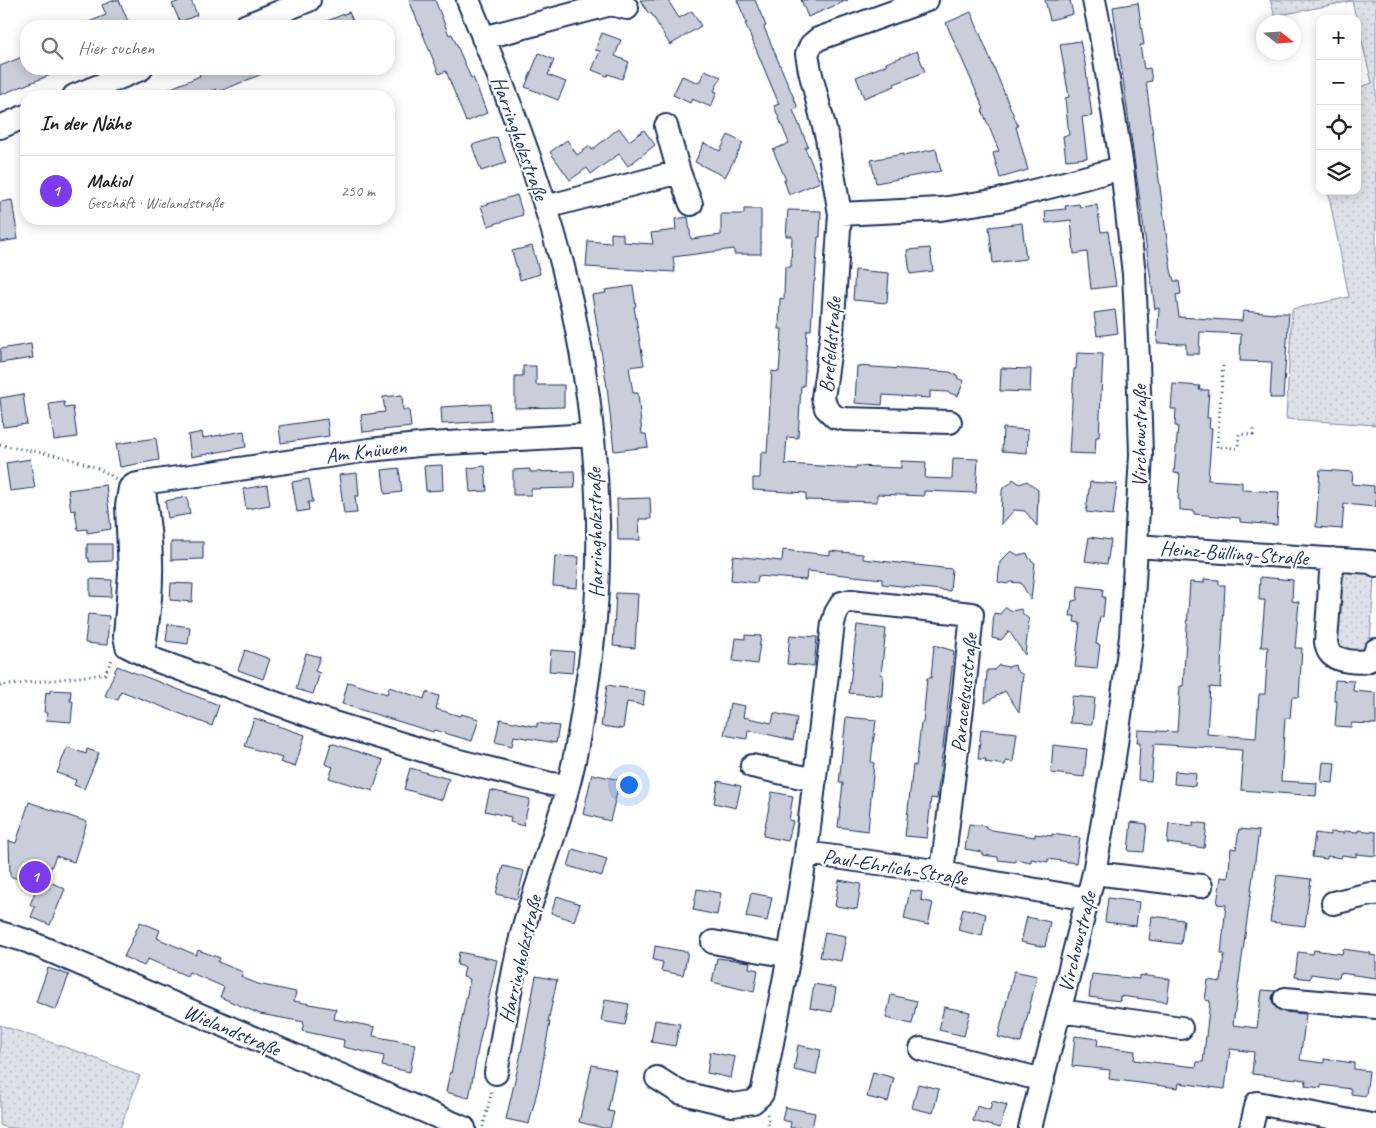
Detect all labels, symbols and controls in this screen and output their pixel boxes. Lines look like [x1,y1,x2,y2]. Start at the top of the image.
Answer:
north arrow [1256,15,1301,60]
map controls [1316,15,1361,195]
button: + [1316,15,1361,60]
search box [20,20,395,75]
icon: search [38,34,66,62]
text: Hier suchen [78,36,154,60]
button: − [1316,60,1361,105]
street label: Harringholzstraße [486,72,555,206]
button: locate [1316,105,1361,150]
text: In der Nähe [40,110,130,136]
button: layers [1316,150,1361,195]
text: Makiol [87,169,130,193]
text: 1 [52,181,60,201]
text: 250 m [341,181,375,201]
text: Geschäft · Wielandstraße [87,193,223,213]
street label: Brefeldstraße [813,294,847,394]
street label: Virchowstraße [1126,383,1152,487]
street label: Am Knüwen [324,433,408,469]
street label: Harringholzstraße [581,466,609,598]
street label: Heinz-Bülling-Straße [1159,535,1311,571]
street label: Paracelsusstraße [945,630,983,754]
your location [616,772,642,798]
street label: Paul-Ehrlich-Straße [821,843,971,892]
pin: 1 [19,858,51,896]
street label: Virchowstraße [1052,887,1103,995]
street label: Harringholzstraße [493,891,548,1025]
street label: Wielandstraße [180,998,286,1063]

